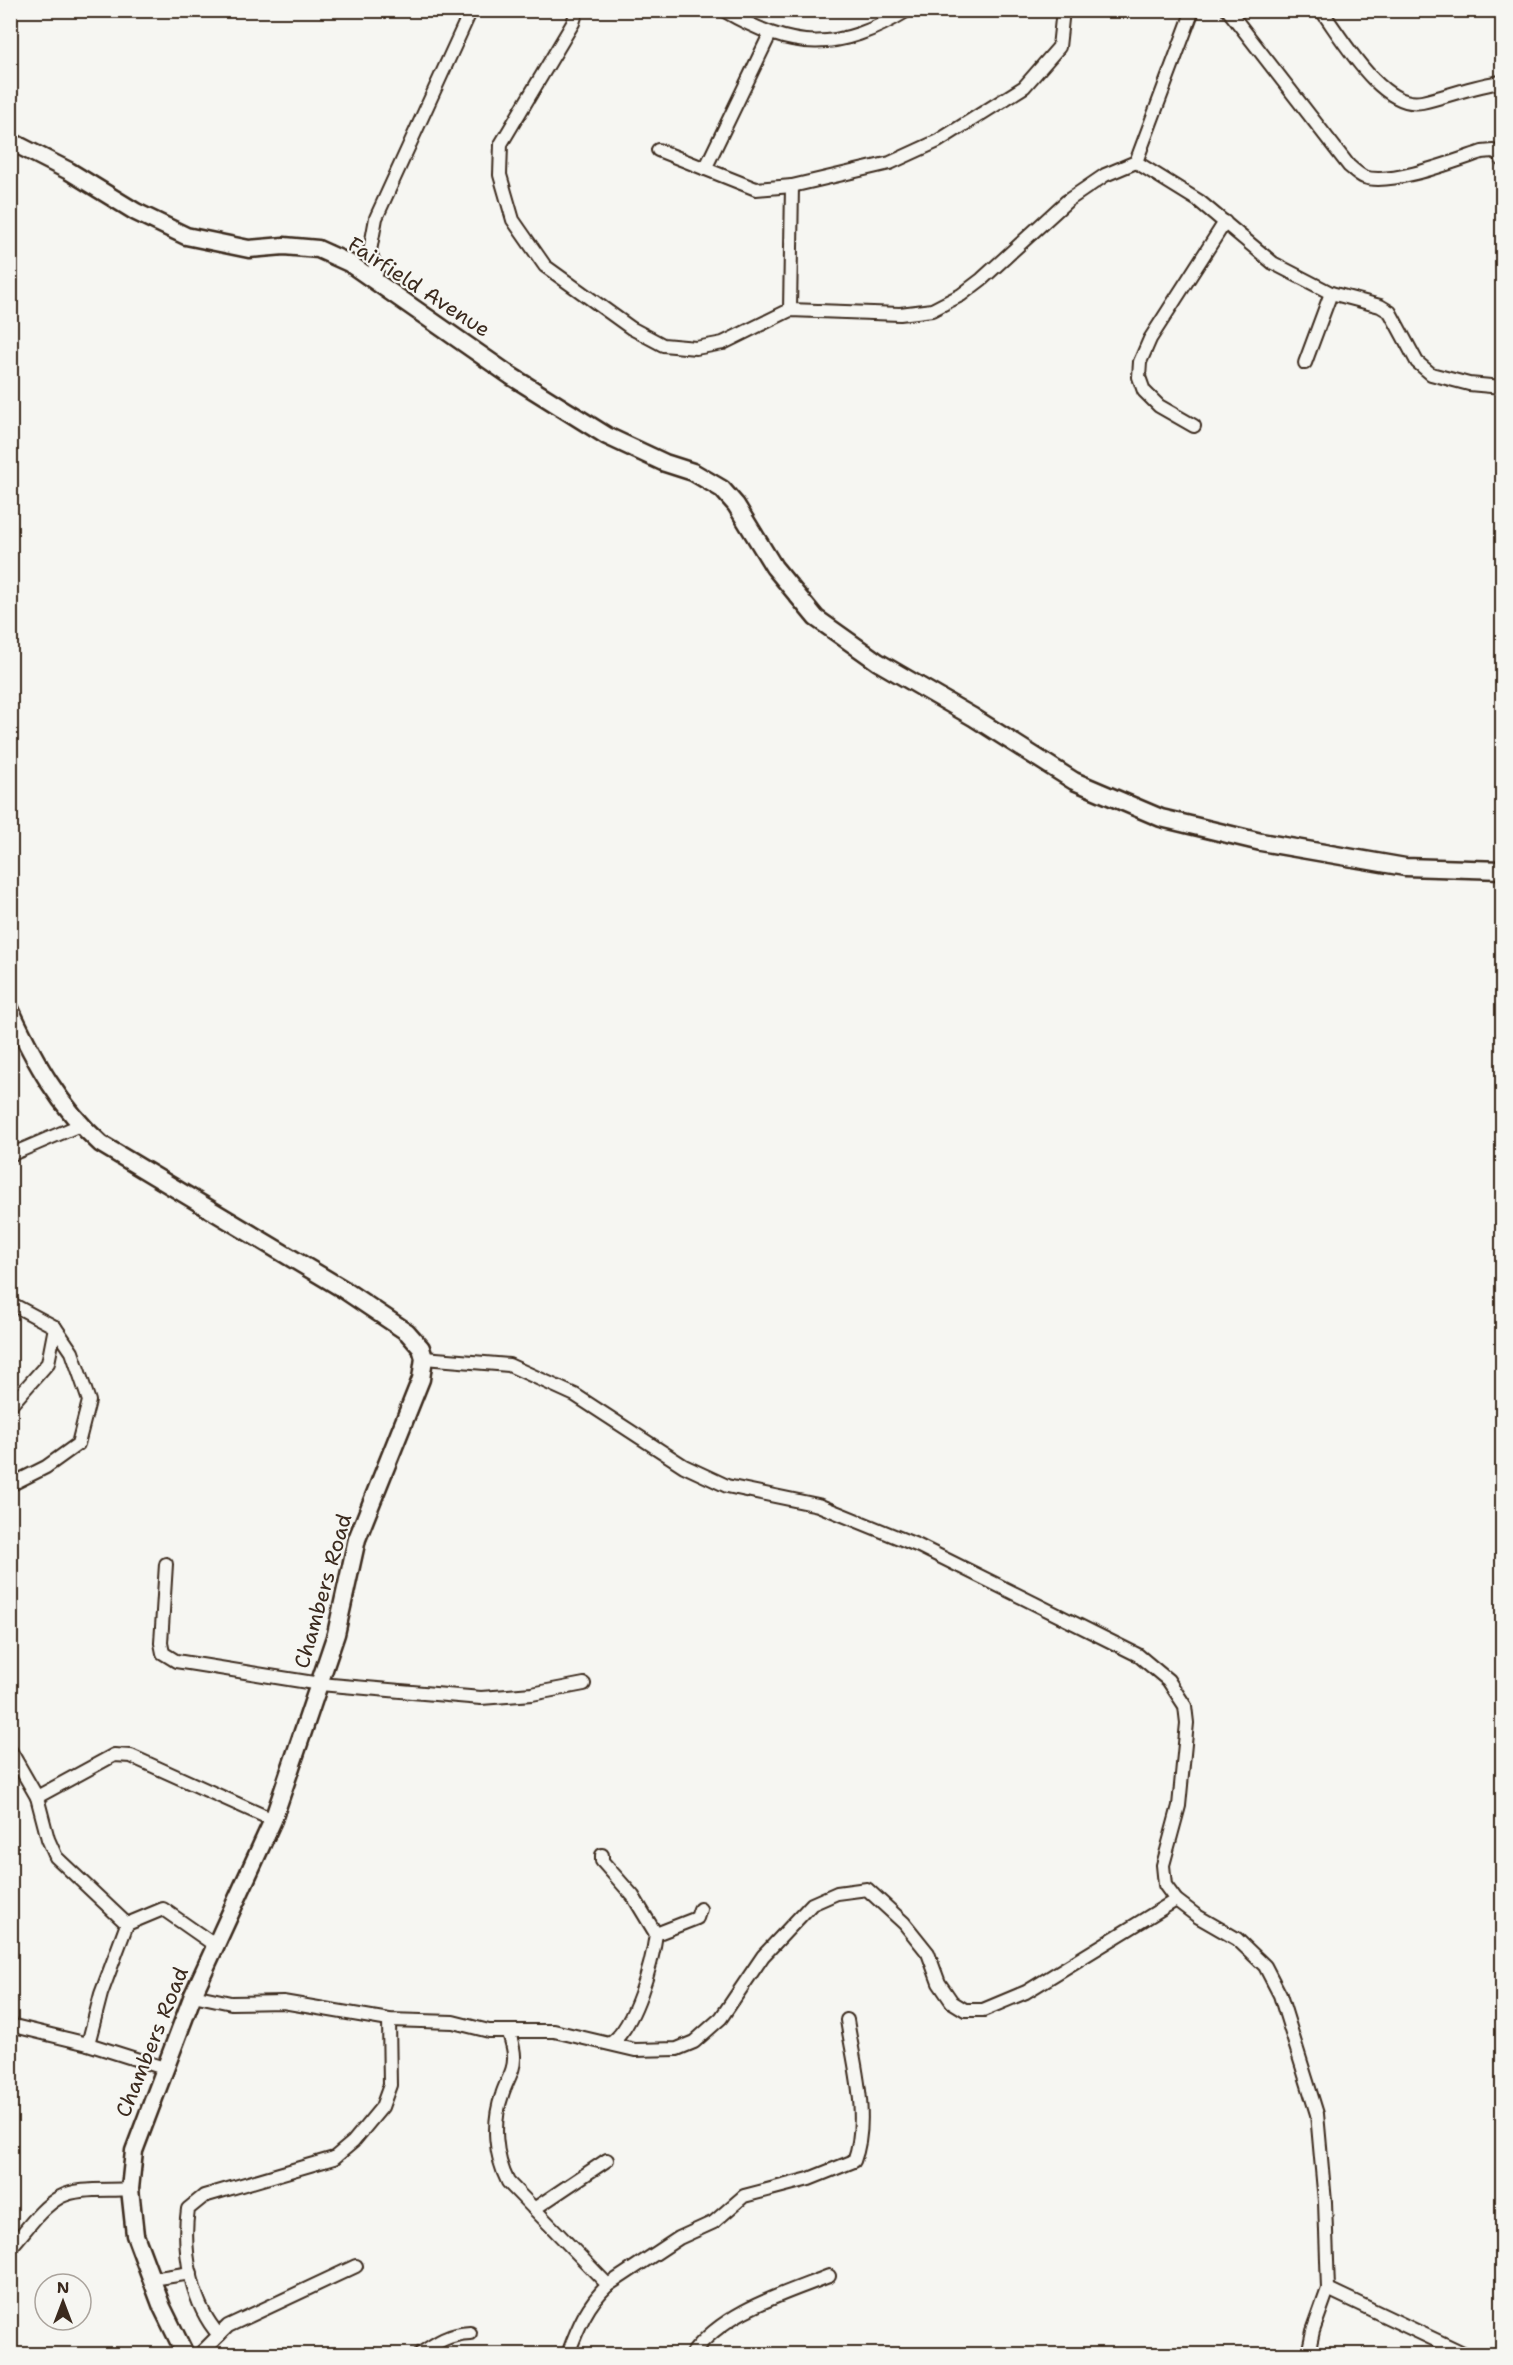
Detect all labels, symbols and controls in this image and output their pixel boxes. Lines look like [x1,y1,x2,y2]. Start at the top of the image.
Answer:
street label: Fairfield Avenue [342,230,496,344]
street label: Chambers Road [288,1510,358,1672]
street label: Chambers Road [109,1963,195,2121]
north arrow [33,2272,93,2332]
text: N [57,2277,69,2298]

